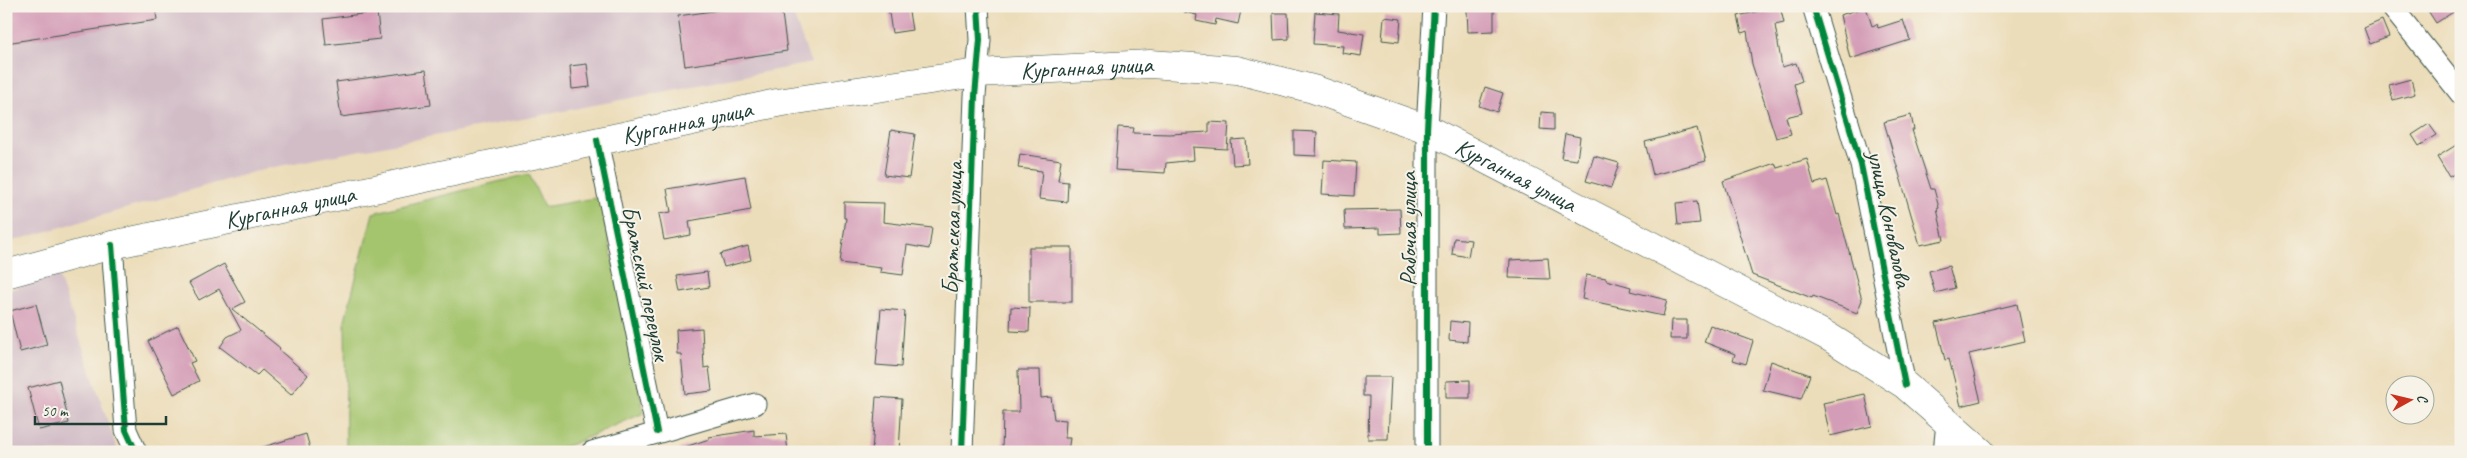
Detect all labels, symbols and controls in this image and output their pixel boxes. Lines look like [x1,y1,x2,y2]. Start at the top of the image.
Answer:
street label: Курганная улица [1020,49,1155,86]
street label: Курганная улица [619,93,756,151]
street label: Курганная улица [1450,131,1583,220]
street label: улица Коновалова [1860,146,1919,291]
street label: Братская улица [935,159,969,295]
street label: Рабочая улица [1393,170,1423,286]
street label: Курганная улица [222,178,359,235]
street label: Братский переулок [615,203,677,365]
north arrow [2384,376,2434,426]
scale bar [35,393,166,425]
text: С [2413,394,2432,405]
text: 50 m [42,402,69,421]

